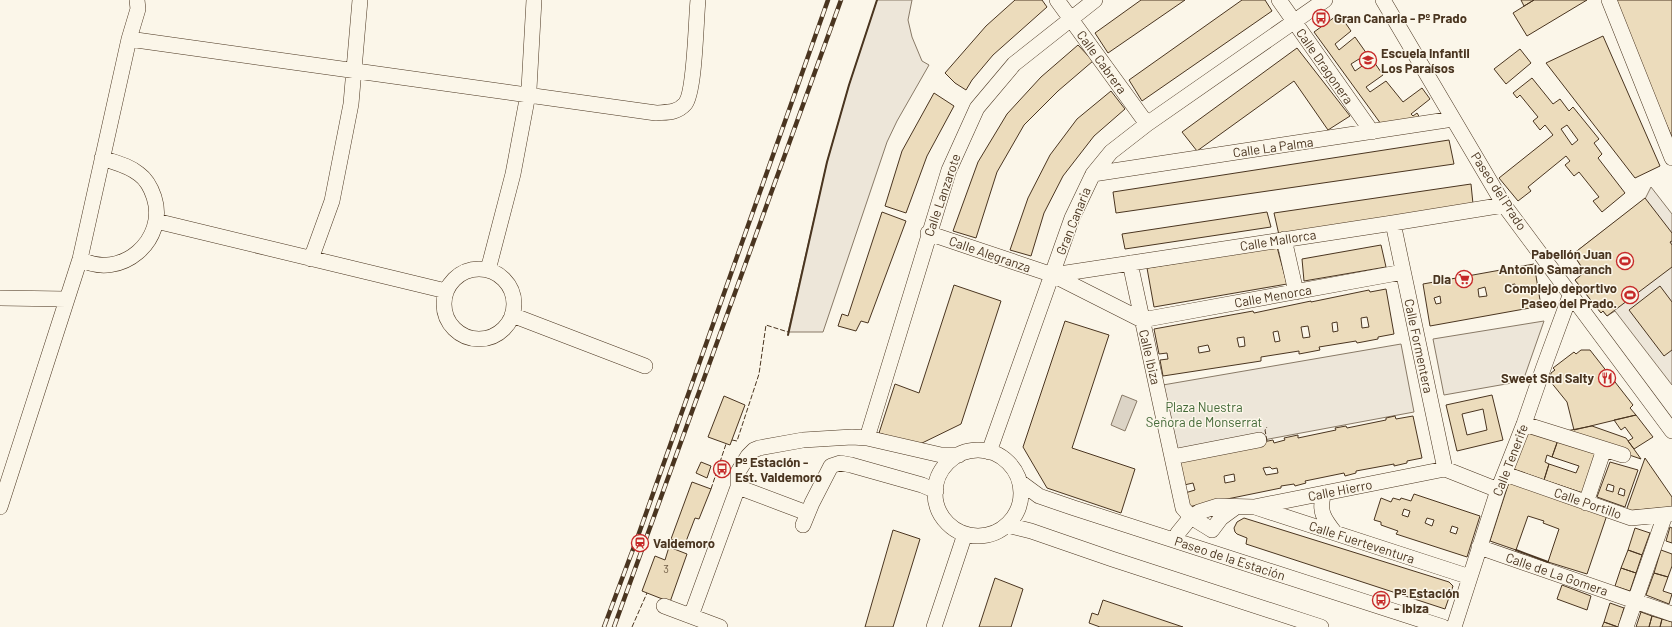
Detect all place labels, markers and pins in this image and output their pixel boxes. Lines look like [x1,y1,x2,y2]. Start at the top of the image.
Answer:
bus stop icon: Gran Canaria - Pº Prado [1311,8,1331,28]
place label: Gran Canaria - Pº Prado [1334,10,1467,26]
place label: Escuela Infantil Los Paraísos [1381,45,1470,76]
school or university icon: Escuela Infantil Los Paraísos [1358,50,1378,70]
place label: Pabellón Juan Antonio Samaranch [1499,246,1612,277]
sports icon: Pabellón Juan Antonio Samaranch [1615,251,1635,271]
supermarket icon: Dia [1454,269,1474,289]
place label: Dia [1433,271,1451,287]
place label: Complejo deportivo Paseo del Prado. [1504,280,1617,311]
sports icon: Complejo deportivo Paseo del Prado. [1620,285,1640,305]
restaurant icon: Sweet Snd Salty [1597,368,1617,388]
place label: Sweet Snd Salty [1501,370,1594,386]
place label: Pº Estación - Est. Valdemoro [735,454,822,485]
bus stop icon: Pº Estación - Est. Valdemoro [712,459,732,479]
station icon: Valdemoro [630,533,650,553]
place label: Valdemoro [653,535,715,551]
place label: Pº Estación - Ibiza [1394,585,1459,616]
bus stop icon: Pº Estación - Ibiza [1371,590,1391,610]

